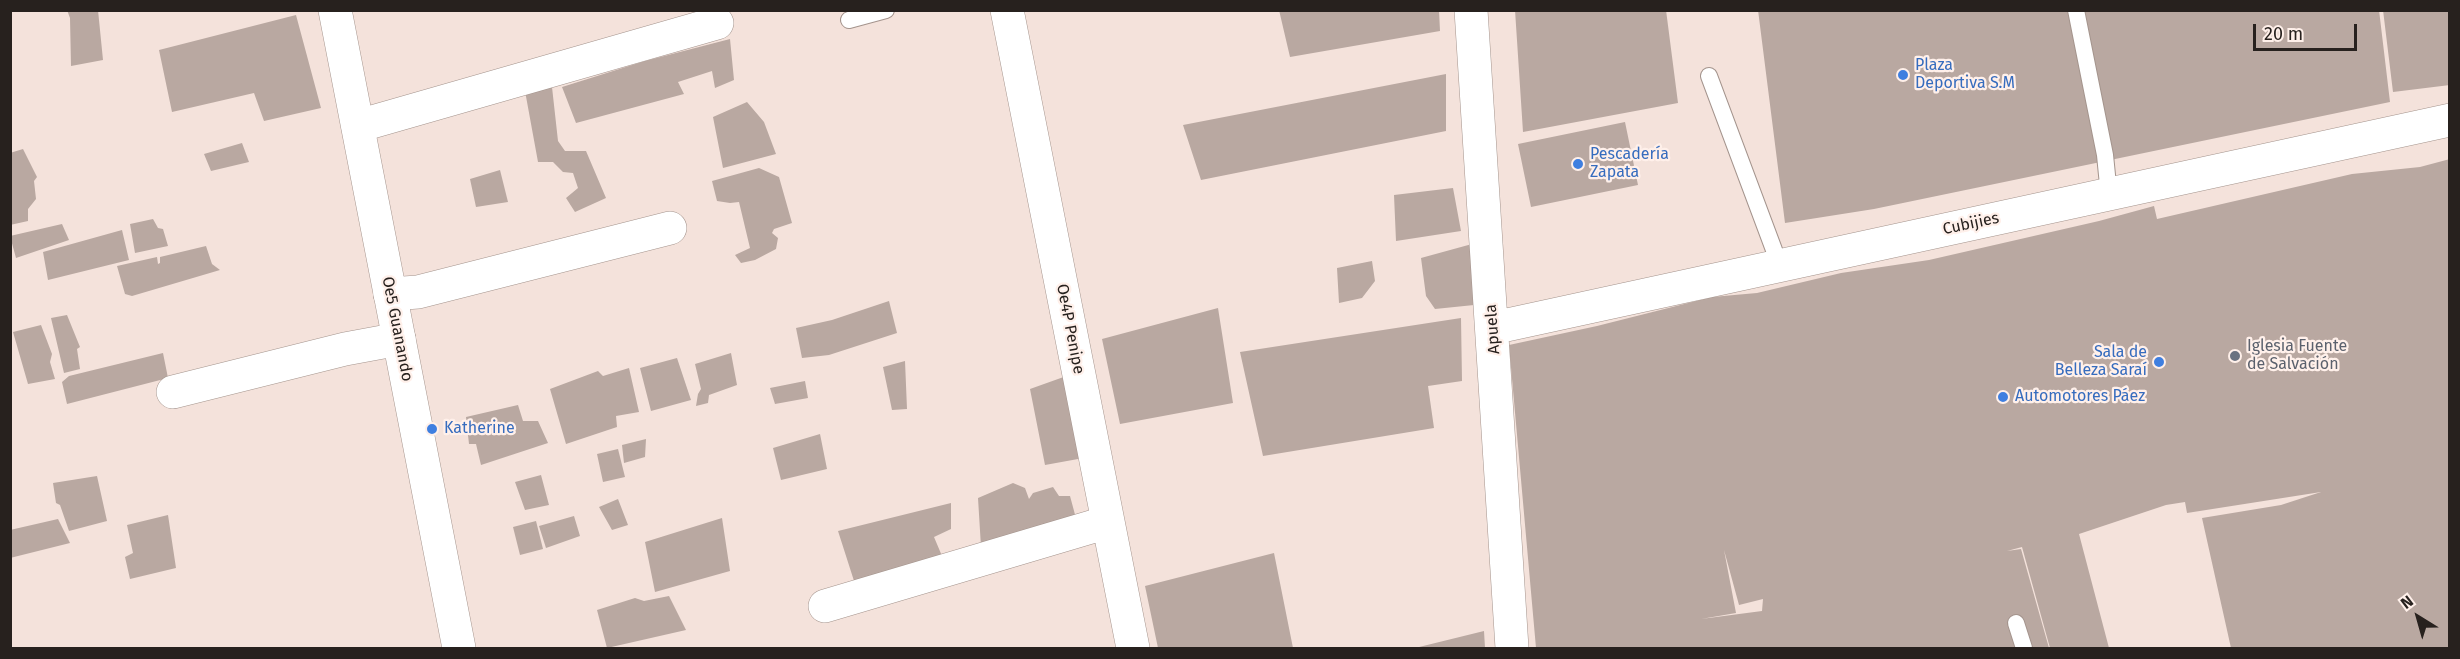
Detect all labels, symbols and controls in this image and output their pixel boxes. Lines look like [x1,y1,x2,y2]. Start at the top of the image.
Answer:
scale bar [2256,12,2360,50]
text: 20 m [2264,23,2303,45]
place label: Plaza Deportiva S.M [1915,56,2015,94]
marker: Plaza Deportiva S.M [1896,68,1910,82]
place label: Pescadería Zapata [1590,145,1669,183]
marker: Pescadería Zapata [1571,157,1585,171]
street label: Cubijies [1941,209,2001,239]
street label: Oe5 Guanando [377,275,417,383]
street label: Oe4P Penipe [1052,282,1088,376]
street label: Apuela [1482,303,1504,355]
place label: Iglesia Fuente de Salvación [2247,337,2347,375]
place label: Sala de Belleza Saraí [2055,343,2147,381]
marker: Iglesia Fuente de Salvación [2228,349,2242,363]
marker: Sala de Belleza Saraí [2152,355,2166,369]
place label: Automotores Páez [2015,387,2145,407]
marker: Automotores Páez [1996,390,2010,404]
place label: Katherine [444,419,515,439]
marker: Katherine [425,422,439,436]
north arrow [2388,587,2448,647]
text: N [2397,591,2417,613]

